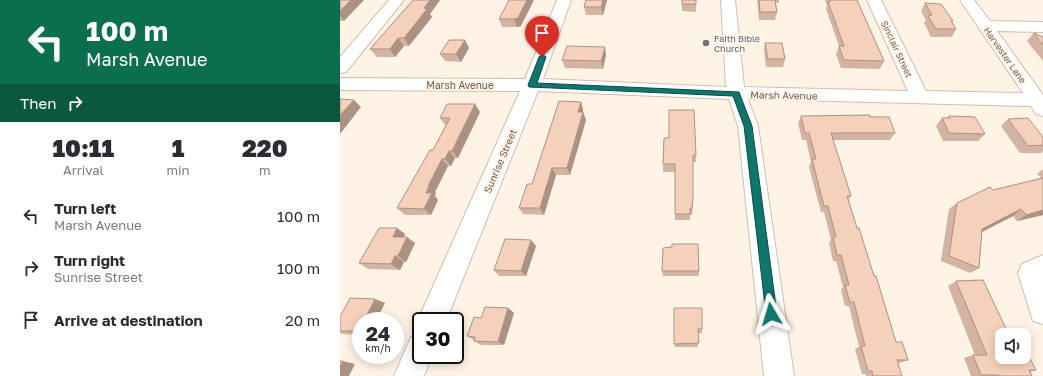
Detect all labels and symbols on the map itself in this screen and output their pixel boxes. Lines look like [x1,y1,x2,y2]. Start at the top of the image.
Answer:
pin [525,16,559,57]
street label: Sinclair Street [879,19,915,80]
street label: Harvester Lane [982,25,1028,85]
place label: Faith Bible Church [714,33,760,54]
marker: Faith Bible Church [701,38,711,48]
street label: Marsh Avenue [426,79,494,91]
street label: Marsh Avenue [750,88,818,102]
street label: Sunrise Street [481,127,519,195]
position arrow [750,293,792,335]
speed limit sign: 30 [412,312,464,364]

